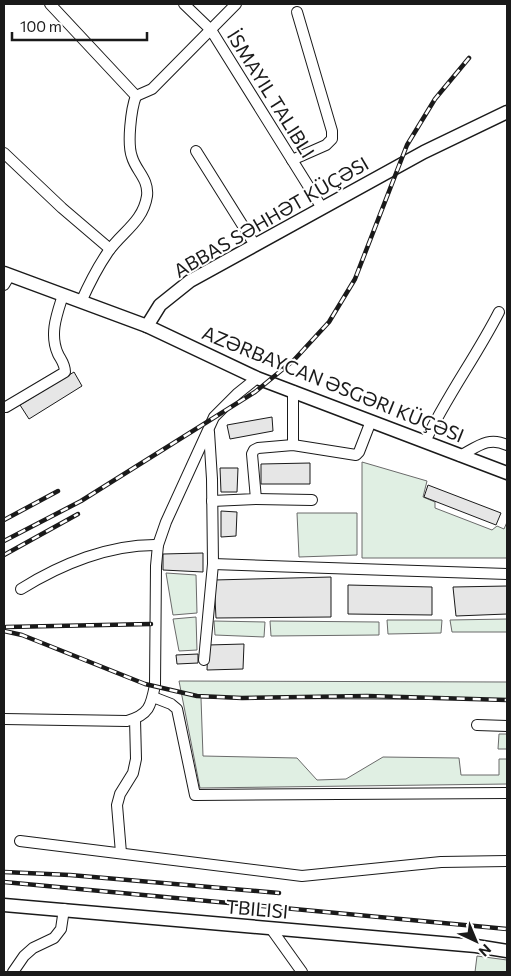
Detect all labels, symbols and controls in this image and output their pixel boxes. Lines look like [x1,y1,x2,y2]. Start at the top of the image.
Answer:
scale bar [12,10,148,42]
text: 100 m [20,17,62,35]
street label: İSMAYIL TALIBLI [223,25,320,162]
street label: ABBAS SƏHHƏT KÜÇƏSI [169,151,372,282]
street label: AZƏRBAYCAN ƏSGƏRI KÜÇƏSI [199,320,467,447]
street label: TBILISI [225,894,289,923]
north arrow [451,916,501,966]
text: N [476,941,495,960]

